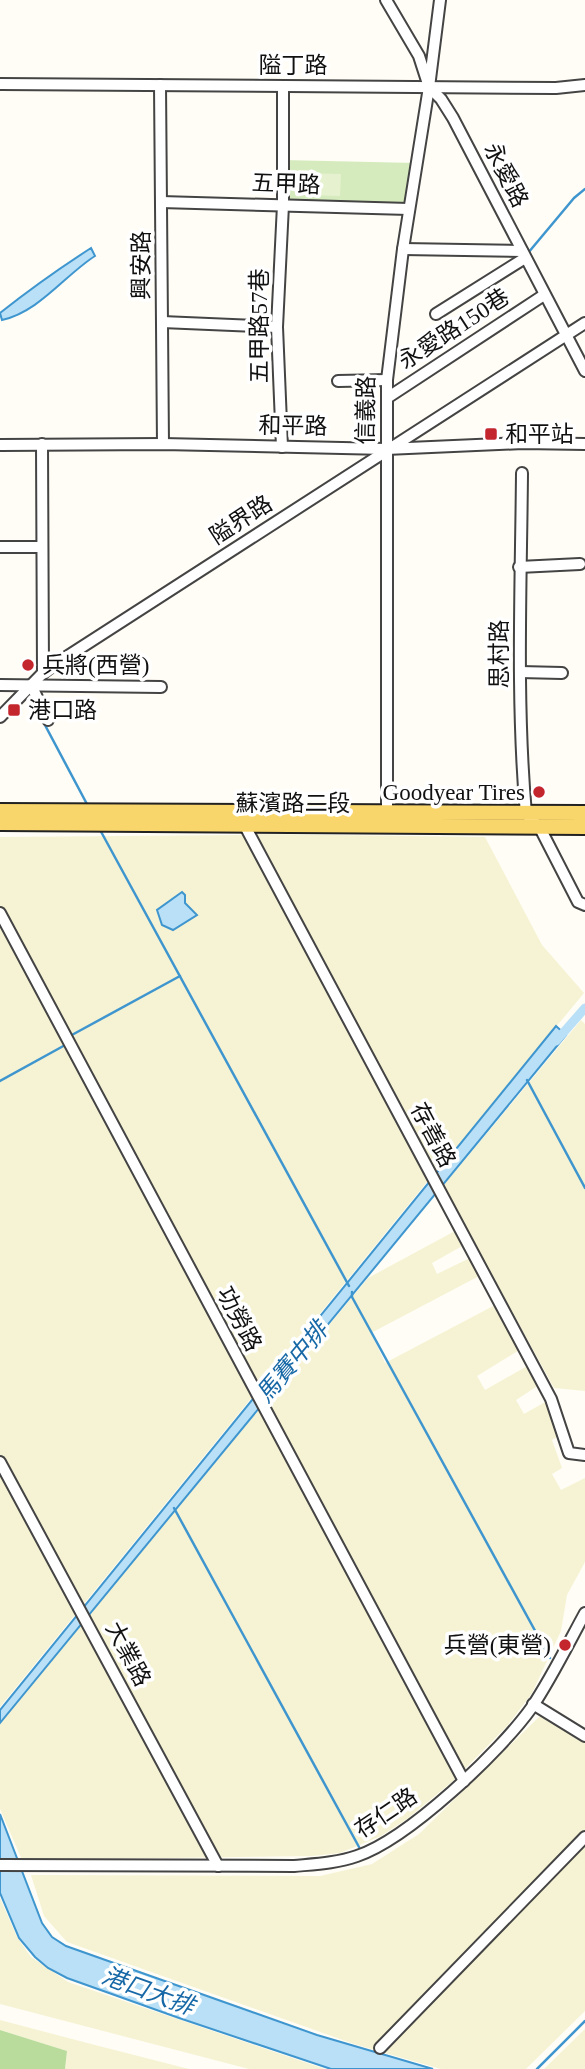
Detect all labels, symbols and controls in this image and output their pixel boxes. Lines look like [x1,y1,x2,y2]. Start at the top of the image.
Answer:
street label: 隘丁路 [259,53,328,78]
street label: 永愛路 [479,139,533,211]
street label: 五甲路 [251,170,321,198]
street label: 興安路 [129,231,154,300]
street label: 五甲路57巷 [247,269,272,384]
street label: 永愛路150巷 [394,284,514,374]
street label: 信義路 [353,375,379,445]
street label: 和平路 [258,413,328,439]
place label: 和平站 [505,422,574,447]
marker: 和平站 [483,426,499,442]
street label: 隘界路 [205,491,277,549]
street label: 思村路 [487,620,512,689]
place label: 兵將(西營) [42,653,149,678]
marker: 兵將(西營) [20,657,36,673]
place label: 港口路 [28,698,97,723]
marker: 港口路 [6,702,22,718]
place label: Goodyear Tires [383,780,525,805]
marker: Goodyear Tires [531,784,547,800]
street label: 蘇濱路二段 [236,791,351,816]
street label: 存善路 [406,1099,460,1171]
street label: 功勞路 [212,1283,266,1355]
water label: 馬賽中排 [251,1315,335,1407]
street label: 大業路 [101,1618,155,1690]
place label: 兵營(東營) [444,1633,551,1658]
marker: 兵營(東營) [557,1637,573,1653]
street label: 存仁路 [350,1783,422,1843]
water label: 港口大排 [98,1962,200,2021]

